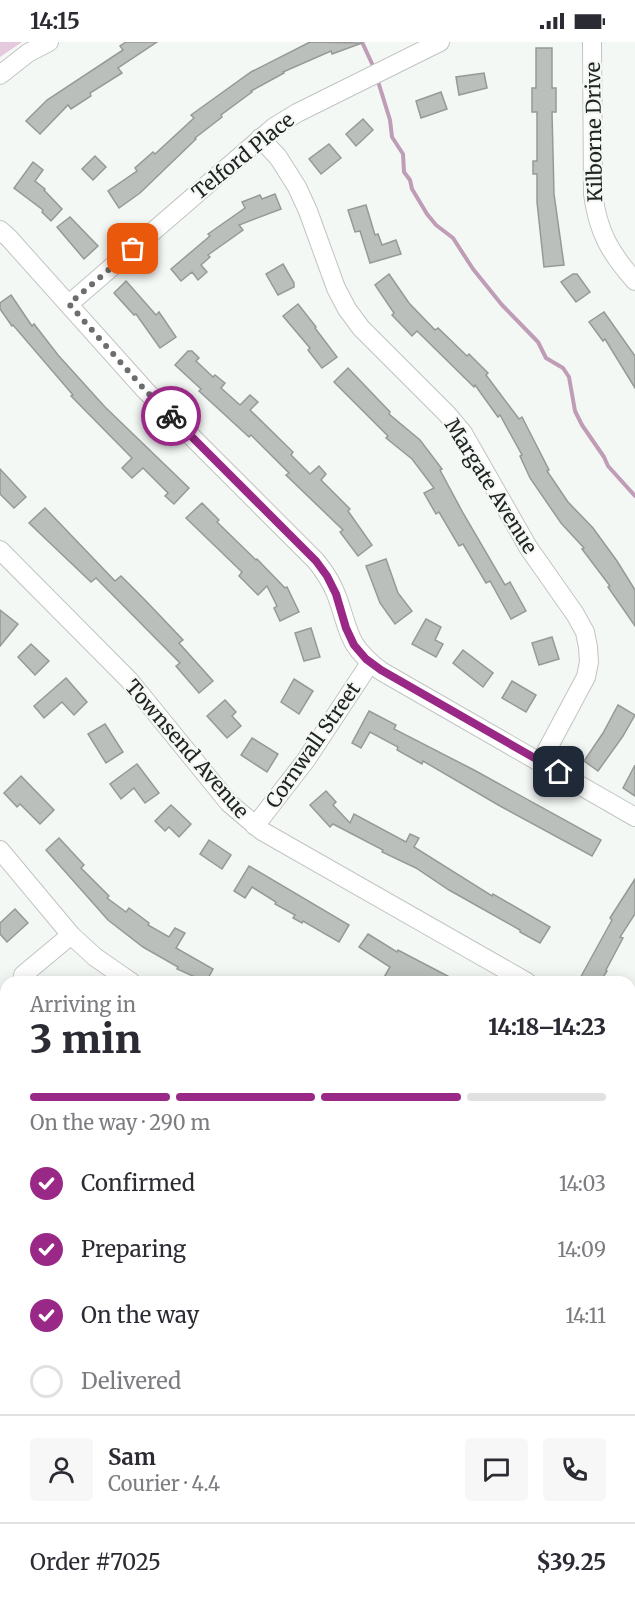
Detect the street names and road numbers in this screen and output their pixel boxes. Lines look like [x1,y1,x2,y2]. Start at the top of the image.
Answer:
street label: Kilborne Drive [580,62,607,202]
street label: Telford Place [187,107,299,204]
street label: Margate Avenue [440,414,543,558]
street label: Townsend Avenue [120,674,255,823]
street label: Cornwall Street [260,677,365,813]

